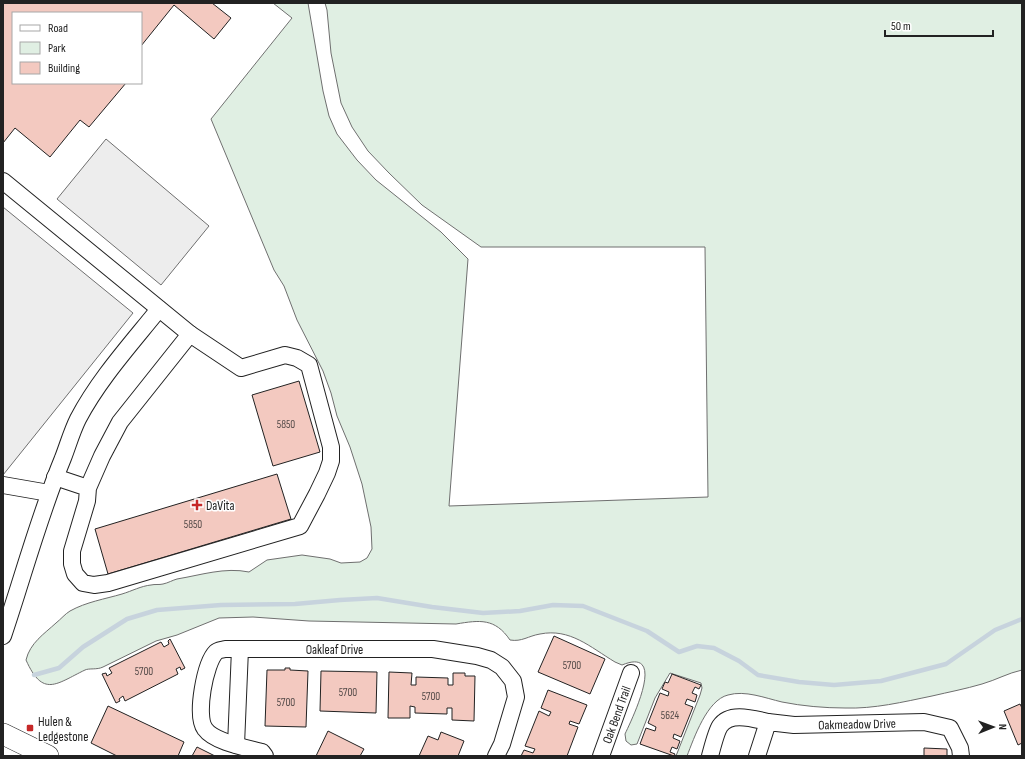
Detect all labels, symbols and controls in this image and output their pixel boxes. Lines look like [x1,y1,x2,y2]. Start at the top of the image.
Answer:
legend [12,12,142,84]
scale bar [885,12,993,38]
text: 50 m [891,19,911,34]
text: Road [48,21,68,36]
text: Park [48,41,66,56]
text: Building [48,61,80,76]
house number: 5850 [277,418,295,431]
place label: DaVita [206,498,234,514]
marker: DaVita [191,499,203,511]
house number: 5850 [184,518,202,531]
street label: Oakleaf Drive [306,642,363,658]
house number: 5700 [563,659,581,672]
house number: 5700 [135,665,153,678]
street label: Oak Bend Trail [599,684,635,746]
house number: 5700 [339,686,357,699]
house number: 5700 [422,690,440,703]
house number: 5700 [277,696,295,709]
north arrow [973,707,1013,747]
house number: 5624 [661,709,680,722]
place label: Hulen & Ledgestone [38,714,88,745]
street label: Oakmeadow Drive [818,716,896,733]
marker: Hulen & Ledgestone [25,723,35,733]
text: N [996,724,1009,730]

